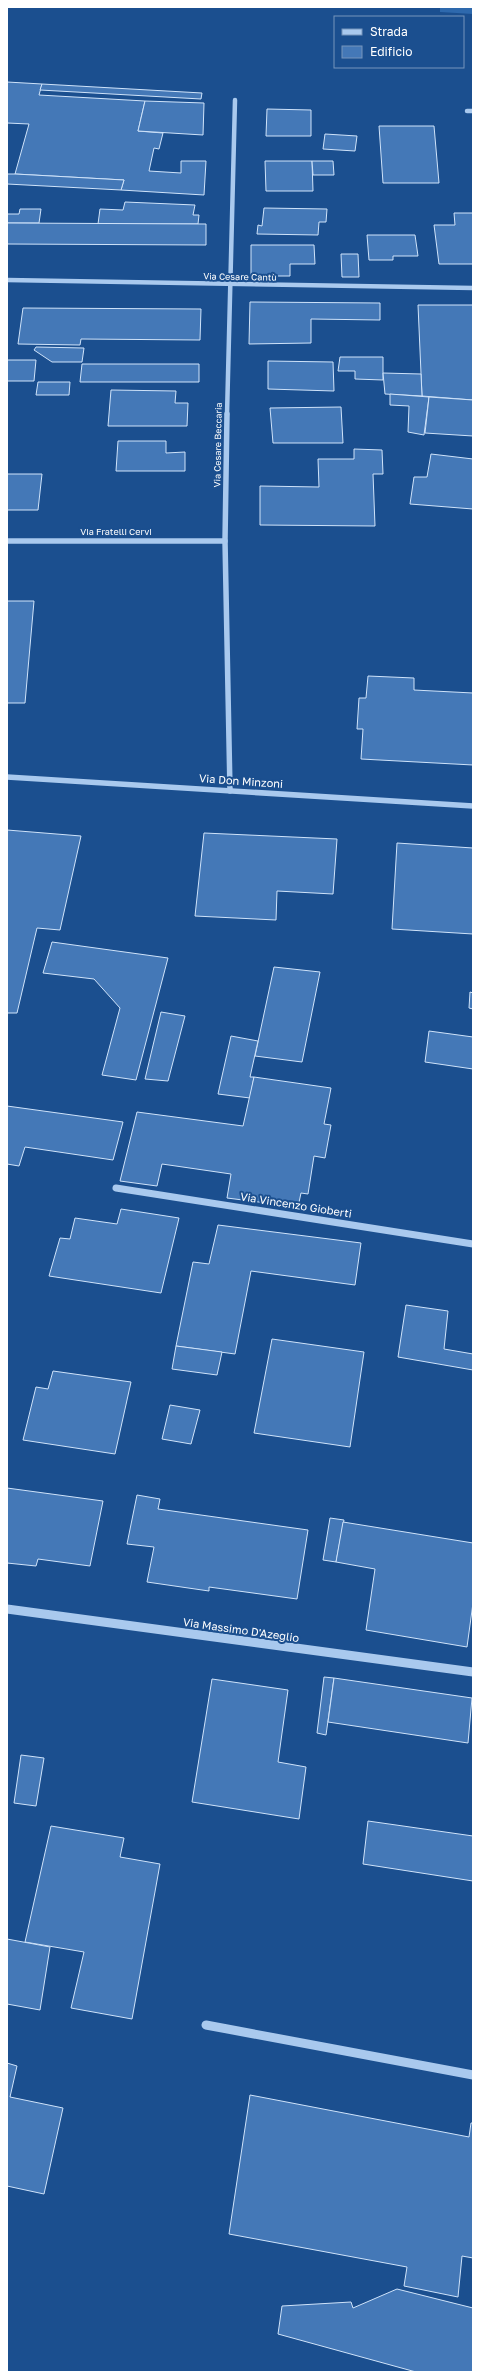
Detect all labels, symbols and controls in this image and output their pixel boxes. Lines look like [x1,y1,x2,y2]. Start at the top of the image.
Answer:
legend [334,16,464,68]
text: Strada [370,24,408,39]
text: Edificio [370,44,412,59]
street label: Via Cesare Cantù [203,270,277,283]
street label: Via Cesare Beccaria [211,402,224,488]
street label: Via Fratelli Cervi [80,526,152,537]
street label: Via Don Minzoni [199,771,284,790]
street label: Via Vincenzo Gioberti [239,1189,353,1220]
street label: Via Massimo D'Azeglio [182,1615,300,1644]

